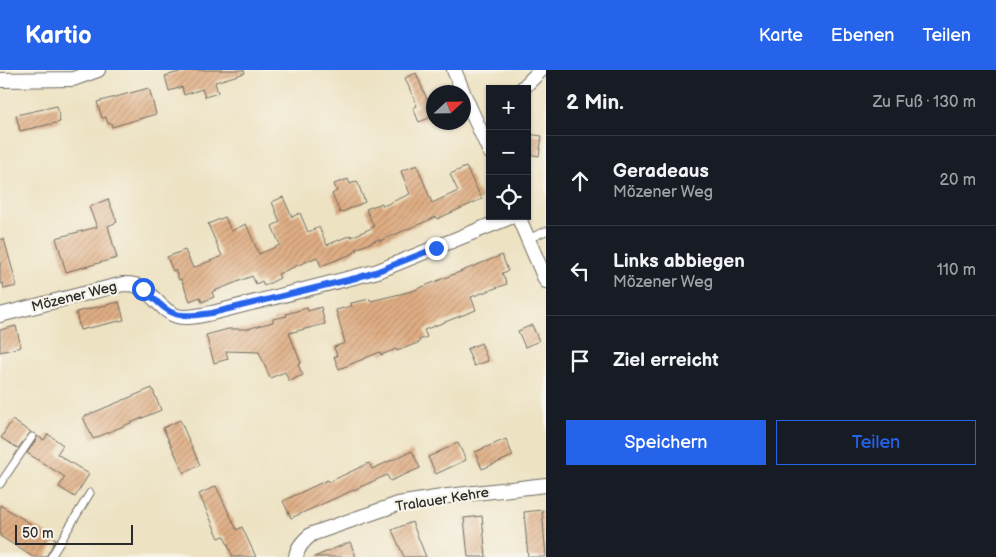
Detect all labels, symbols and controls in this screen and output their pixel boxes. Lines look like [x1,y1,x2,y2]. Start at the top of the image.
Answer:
text: Kartio [25,21,92,50]
text: Karte [759,25,803,46]
text: Ebenen [831,25,894,46]
text: Teilen [922,25,971,46]
north arrow [426,85,471,130]
map controls [486,85,531,220]
button: + [486,85,531,130]
text: 2 Min. [566,90,624,115]
text: Zu Fuß · 130 m [873,93,976,112]
button: − [486,130,531,175]
text: Geradeaus [613,160,709,183]
icon: ahead [566,167,594,195]
text: 20 m [940,171,976,190]
button: locate [486,175,531,220]
text: Mözener Weg [613,183,713,202]
route end [425,237,448,260]
text: Links abbiegen [613,250,745,273]
icon: left [566,257,594,285]
text: 110 m [937,261,976,280]
text: Mözener Weg [613,273,713,292]
street label: Mözener Weg [30,278,119,315]
route start [132,278,155,301]
icon: arrive [566,347,594,375]
text: Ziel erreicht [613,349,719,372]
button: Speichern [566,420,766,465]
button: Teilen [776,420,976,465]
street label: Tralauer Kehre [394,484,490,515]
scale bar [15,522,132,545]
text: 50 m [22,525,54,542]

